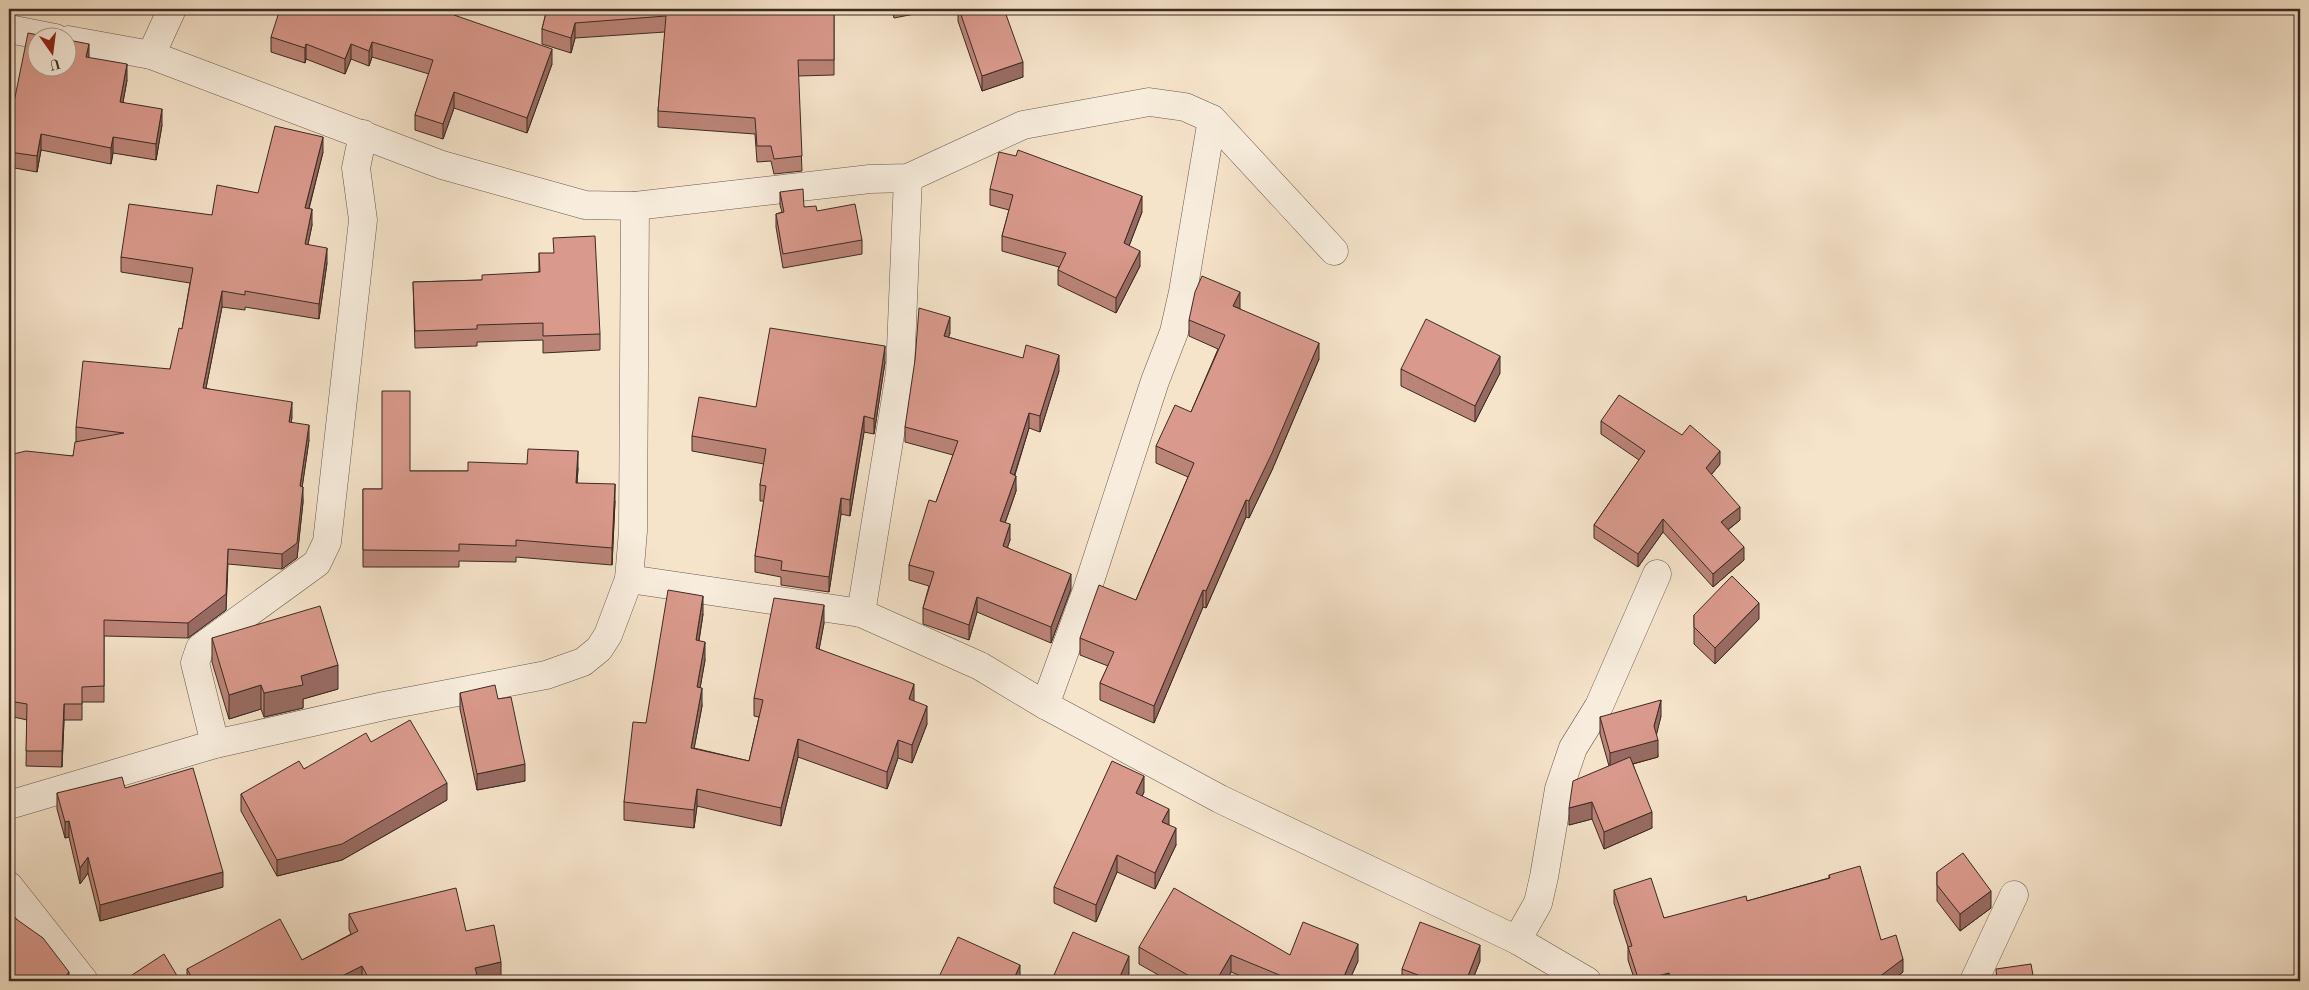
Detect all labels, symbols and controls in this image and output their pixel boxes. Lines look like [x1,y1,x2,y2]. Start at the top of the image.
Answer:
north arrow [28,28,78,78]
text: U [48,56,62,72]

